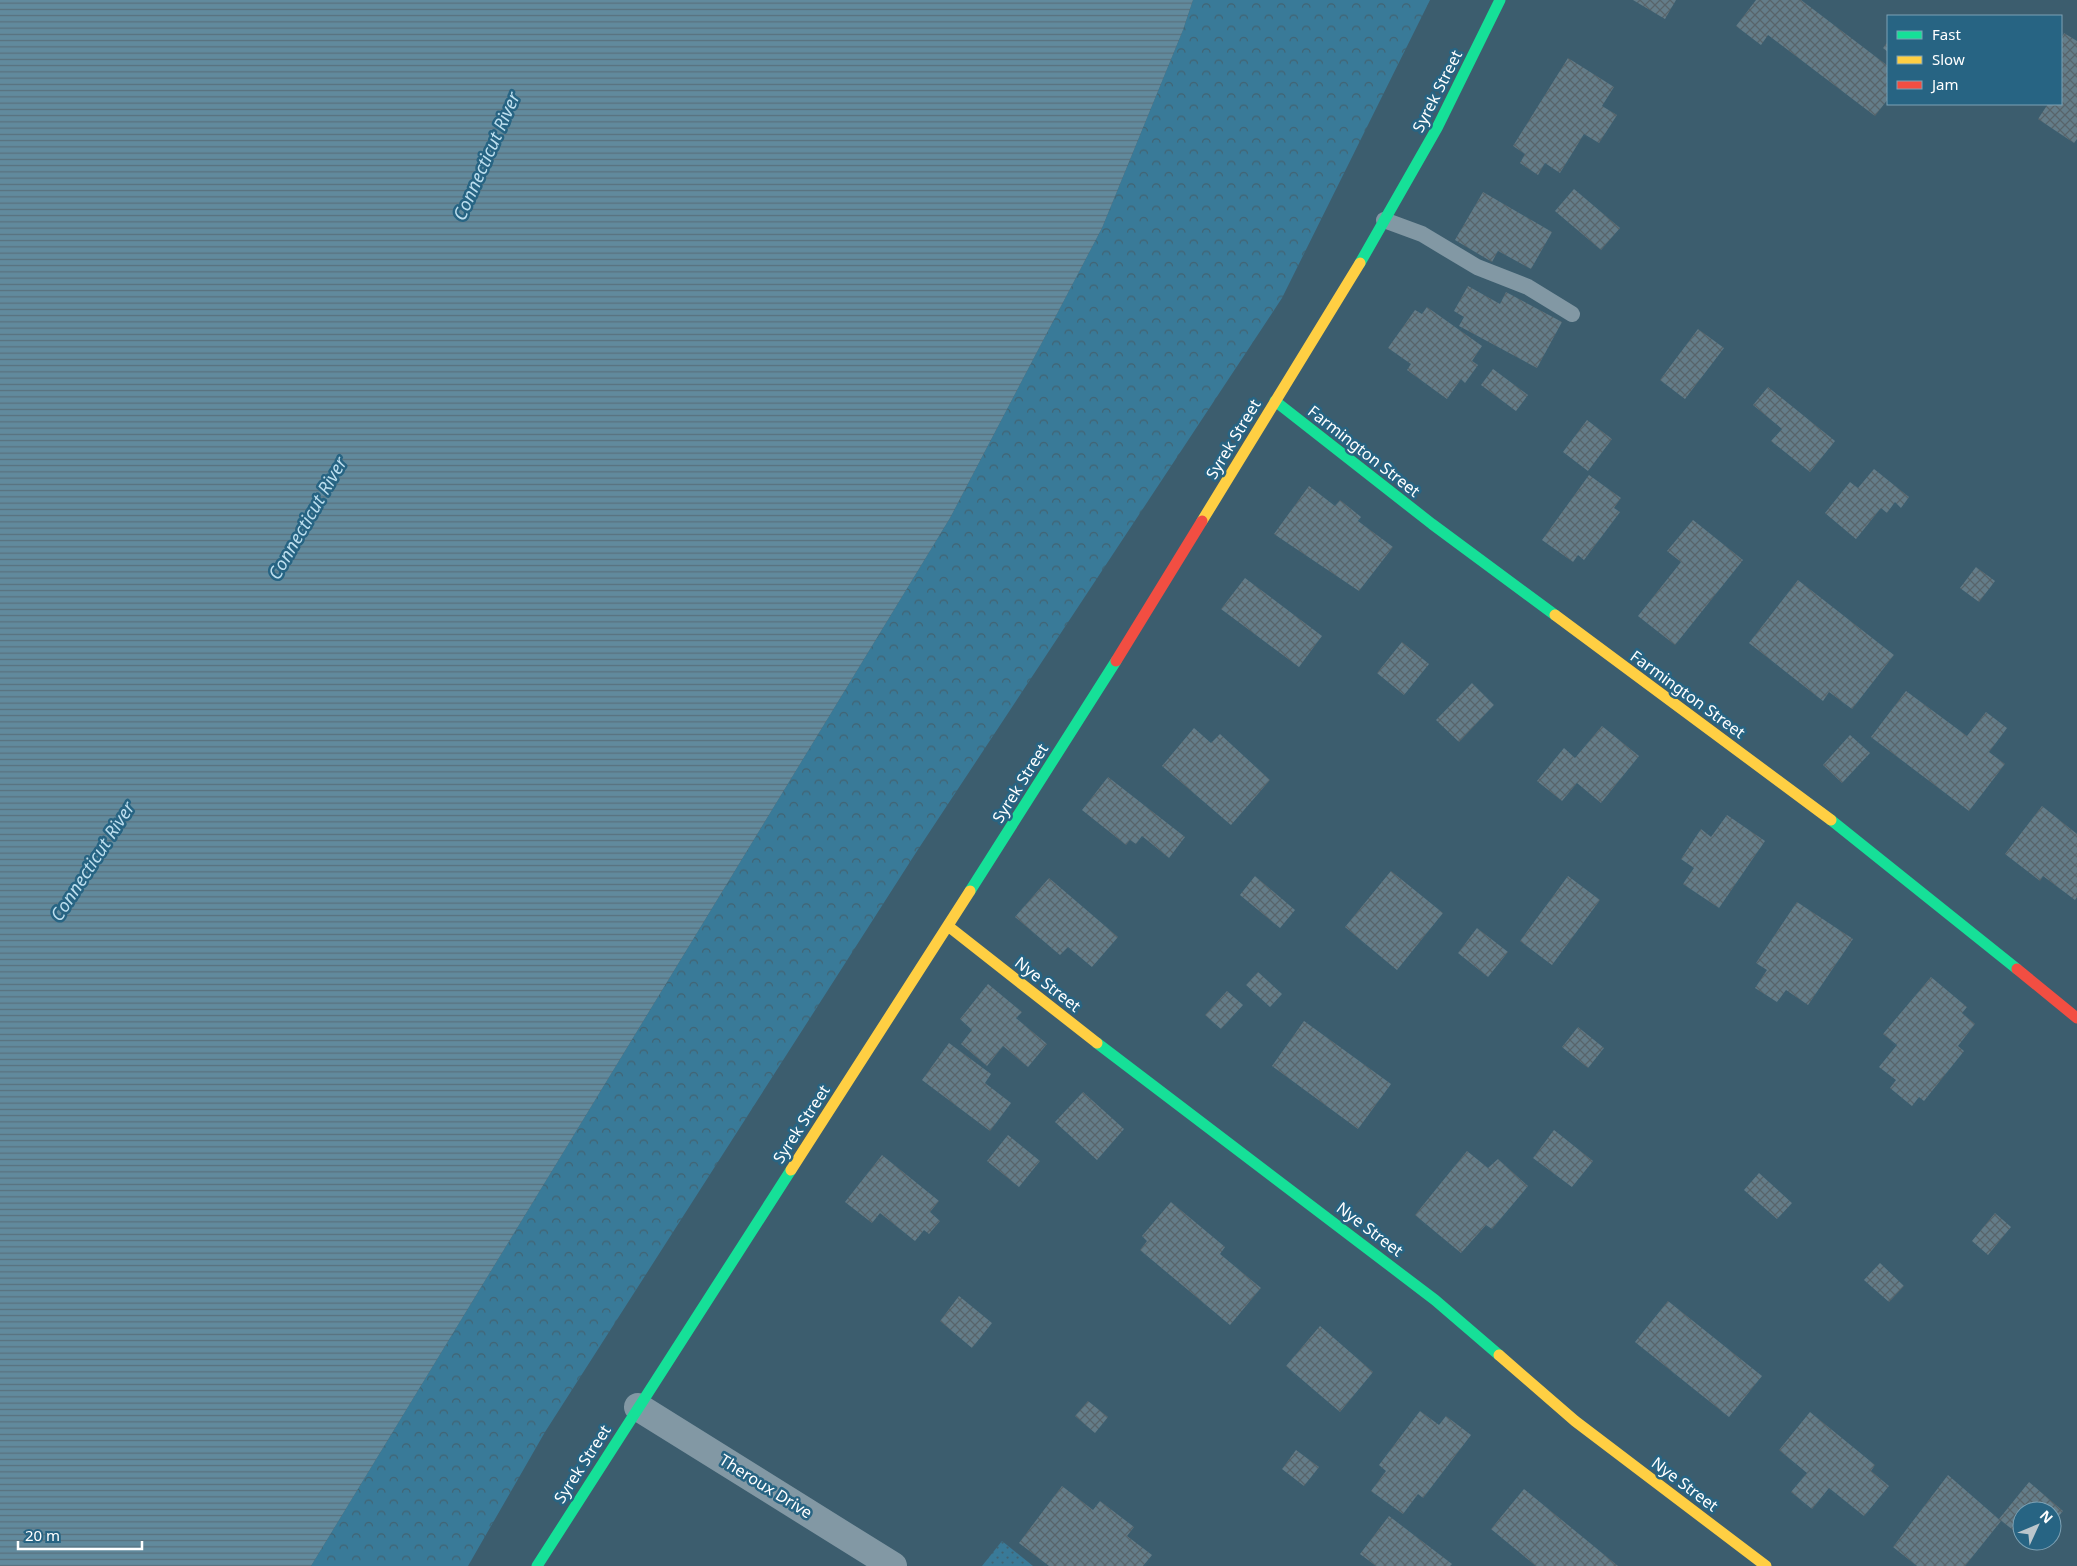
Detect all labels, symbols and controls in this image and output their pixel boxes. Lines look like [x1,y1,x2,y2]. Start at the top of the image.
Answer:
legend [1887,15,2062,105]
text: Fast [1932,24,1961,44]
street label: Syrek Street [1407,46,1467,136]
text: Slow [1932,49,1965,69]
text: Jam [1930,74,1959,94]
water label: Connecticut River [447,87,525,224]
street label: Syrek Street [1200,395,1266,483]
street label: Farmington Street [1303,400,1425,502]
water label: Connecticut River [262,452,352,584]
street label: Farmington Street [1626,645,1750,743]
street label: Syrek Street [987,739,1053,827]
water label: Connecticut River [44,796,140,925]
street label: Nye Street [1010,951,1086,1017]
street label: Syrek Street [767,1080,835,1168]
street label: Nye Street [1332,1197,1408,1261]
street label: Syrek Street [548,1420,616,1508]
street label: Theroux Drive [715,1449,817,1523]
street label: Nye Street [1647,1452,1723,1516]
north arrow [2012,1501,2062,1551]
text: N [2036,1506,2058,1527]
scale bar [18,1518,141,1550]
text: 20 m [25,1525,60,1545]

